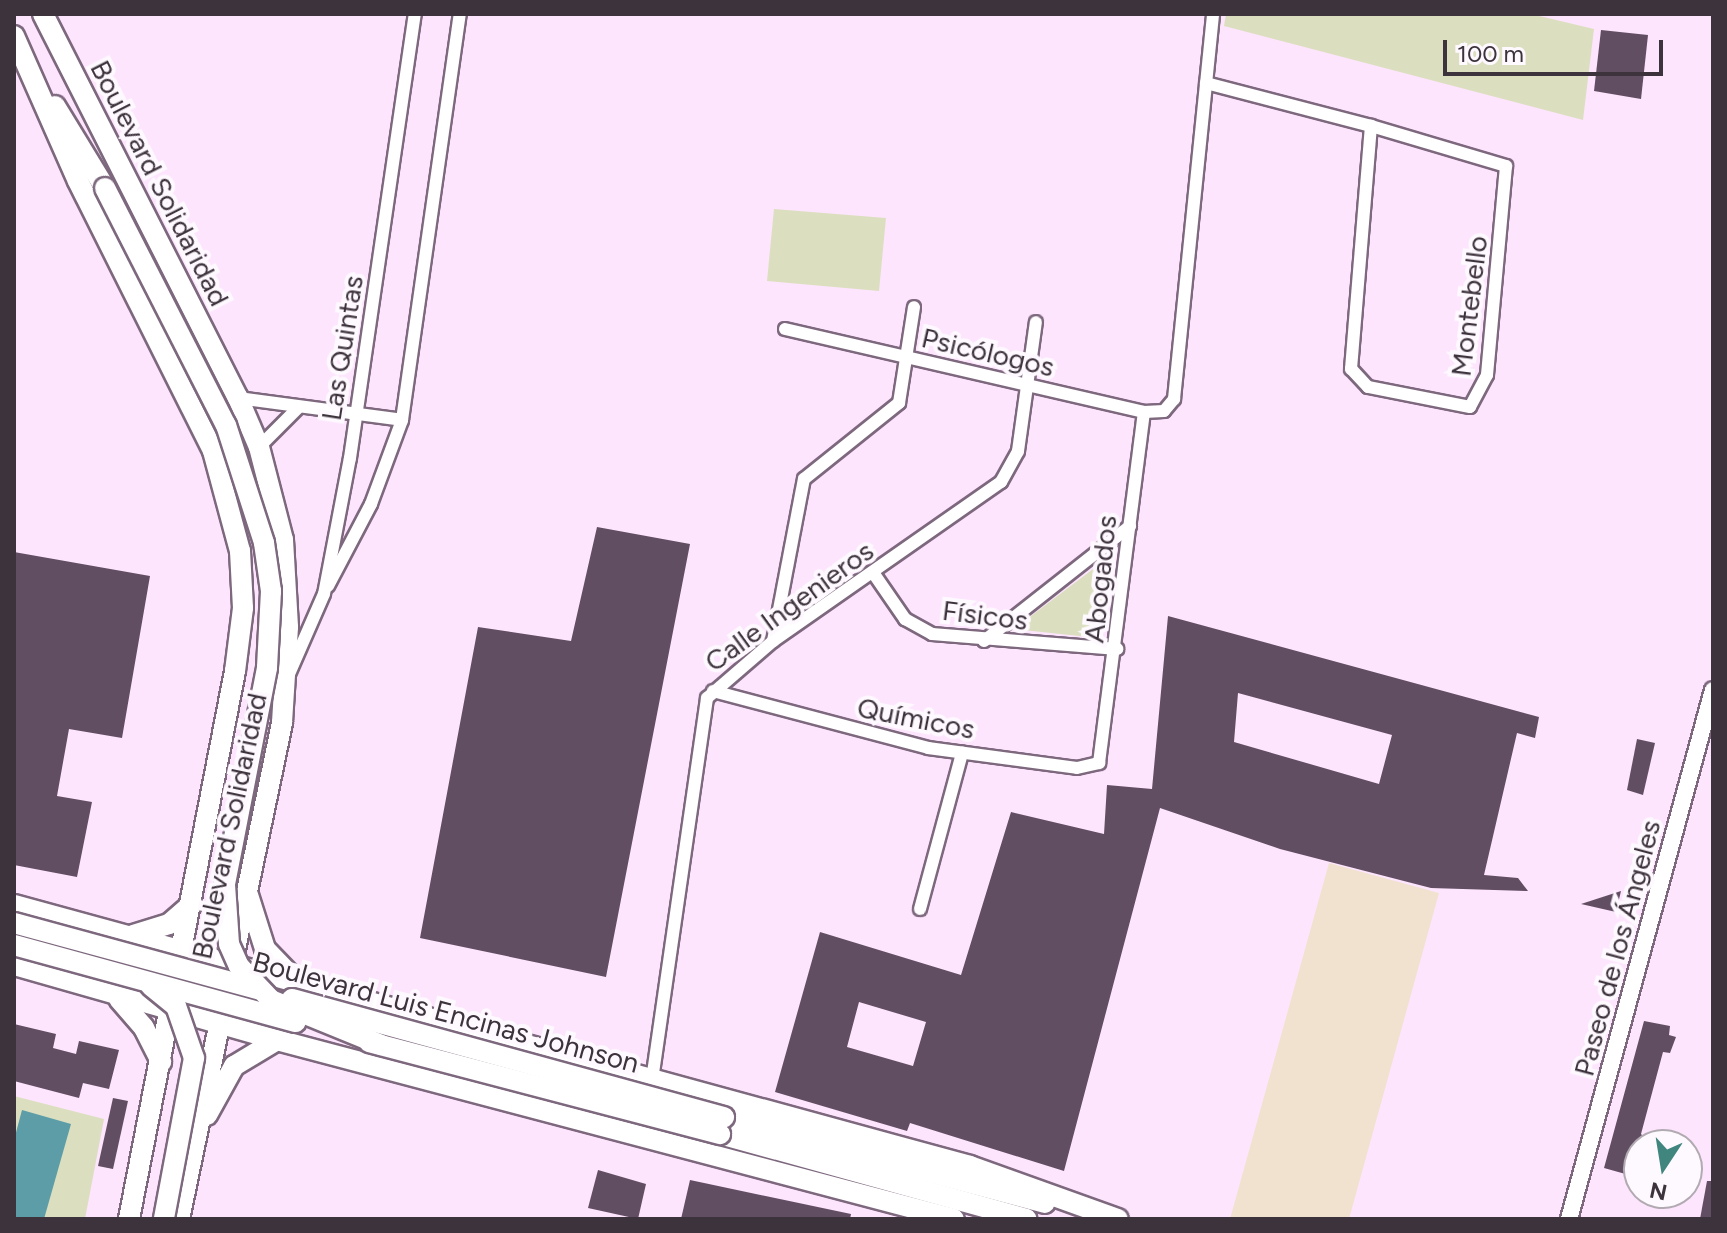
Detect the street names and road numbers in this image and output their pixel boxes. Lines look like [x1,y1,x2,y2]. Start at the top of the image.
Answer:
street label: Boulevard Solidaridad [83,55,237,311]
street label: Montebello [1444,234,1494,378]
street label: Las Quintas [314,273,370,423]
street label: Psicólogos [918,320,1058,384]
street label: Abogados [1077,514,1123,644]
street label: Calle Ingenieros [698,534,880,678]
street label: Físicos [940,593,1030,637]
street label: Boulevard Solidaridad [184,690,274,962]
street label: Químicos [855,690,977,746]
street label: Paseo de los Ángeles [1567,816,1667,1080]
street label: Boulevard Luis Encinas Johnson [249,944,643,1080]

